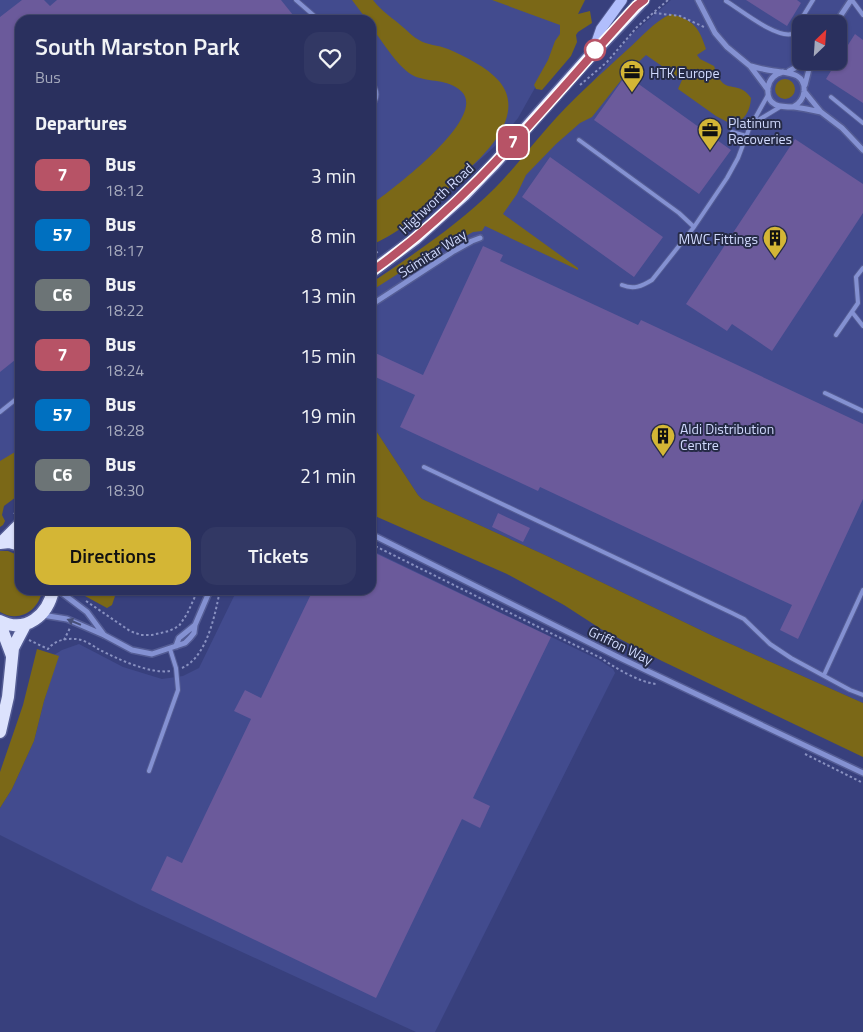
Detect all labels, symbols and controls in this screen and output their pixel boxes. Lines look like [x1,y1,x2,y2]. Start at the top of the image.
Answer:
north arrow [792,15,848,70]
map controls [792,15,847,70]
text: South Marston Park [35,28,240,64]
button: heart [304,32,356,84]
unlabelled marker [584,39,606,61]
office icon: HTK Europe [619,59,645,93]
place label: HTK Europe [650,62,719,83]
text: Bus [35,65,61,89]
text: Departures [35,108,127,137]
place label: Platinum Recoveries [728,112,792,149]
office icon: Platinum Recoveries [697,117,723,151]
line badge: 7 [497,126,529,158]
text: 7 [508,128,518,155]
text: Bus [105,149,136,178]
street label: Highworth Road [394,158,478,238]
text: 7 [57,161,68,188]
text: 3 min [311,161,356,190]
text: 18:12 [105,178,144,202]
text: Bus [105,209,136,238]
text: 57 [52,221,73,248]
text: 8 min [311,221,356,250]
street label: Scimitar Way [394,223,471,282]
building icon: MWC Fittings [762,225,788,259]
place label: MWC Fittings [679,228,758,249]
text: 18:17 [105,238,144,262]
text: Bus [105,269,136,298]
text: C6 [53,281,72,308]
text: 13 min [300,281,356,310]
text: 18:22 [105,298,144,322]
text: Bus [105,329,136,358]
text: 7 [57,341,68,368]
text: 15 min [300,341,356,370]
text: 18:24 [105,358,144,382]
text: Bus [105,389,136,418]
text: 57 [52,401,73,428]
text: 19 min [300,401,356,430]
text: 18:28 [105,418,144,442]
place label: Aldi Distribution Centre [680,418,774,455]
building icon: Aldi Distribution Centre [650,423,676,457]
text: Bus [105,449,136,478]
text: C6 [53,461,72,488]
text: 21 min [300,461,356,490]
text: 18:30 [105,478,144,502]
button: Directions [35,527,191,585]
button: Tickets [201,527,356,585]
one-way arrow [66,618,81,625]
street label: Griffon Way [585,620,657,670]

